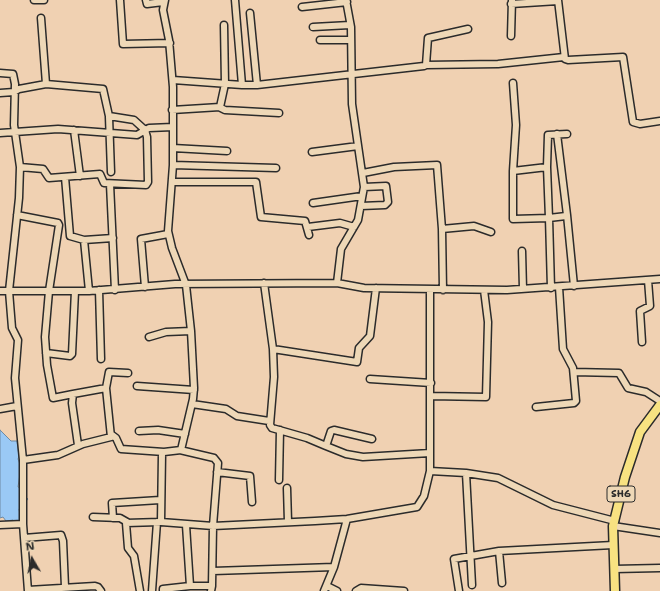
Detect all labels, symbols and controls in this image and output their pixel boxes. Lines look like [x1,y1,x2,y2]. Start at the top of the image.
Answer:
road number: SH6 [607,486,635,502]
north arrow [12,539,52,579]
text: N [25,539,36,555]

